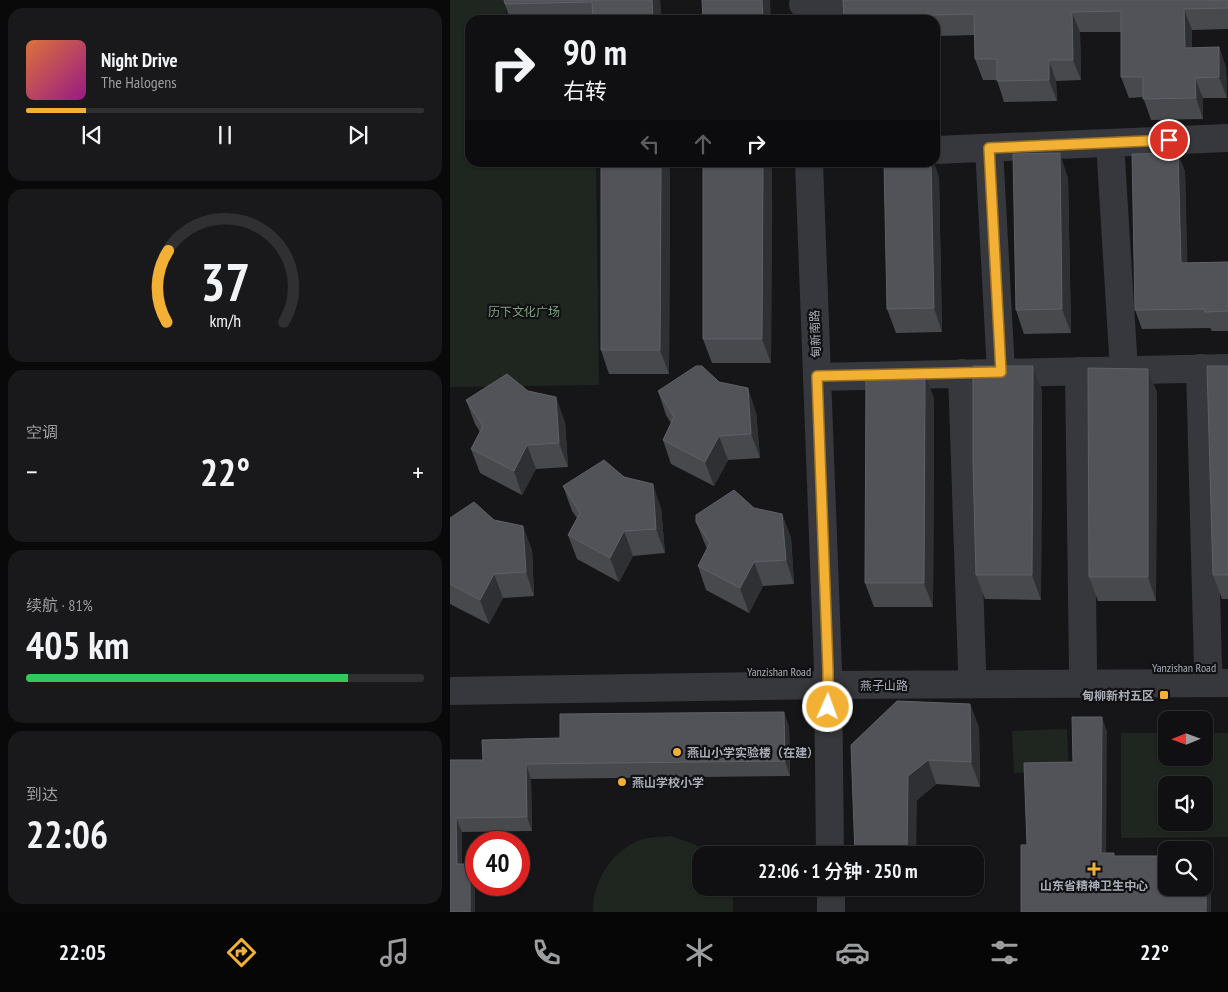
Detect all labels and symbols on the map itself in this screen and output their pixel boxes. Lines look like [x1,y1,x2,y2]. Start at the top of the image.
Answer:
pin [1148,119,1190,161]
park label: 历下文化广场 [488,304,560,319]
street label: 甸新南路 [807,310,823,358]
street label: Yanzishan Road [1152,660,1216,675]
street label: Yanzishan Road [747,664,811,679]
street label: 燕子山路 [860,678,908,693]
position arrow [801,680,853,732]
place label: 甸柳新村五区 [1082,688,1154,703]
marker: 甸柳新村五区 [1158,689,1170,701]
north arrow [1158,711,1212,766]
place label: 燕山小学实验楼（在建） [687,745,819,760]
marker: 燕山小学实验楼（在建） [671,746,683,758]
place label: 燕山学校小学 [632,775,704,790]
marker: 燕山学校小学 [616,776,628,788]
speed limit sign: 40 [465,831,530,896]
marker: 山东省精神卫生中心 [1087,862,1101,876]
place label: 山东省精神卫生中心 [1040,878,1148,893]

